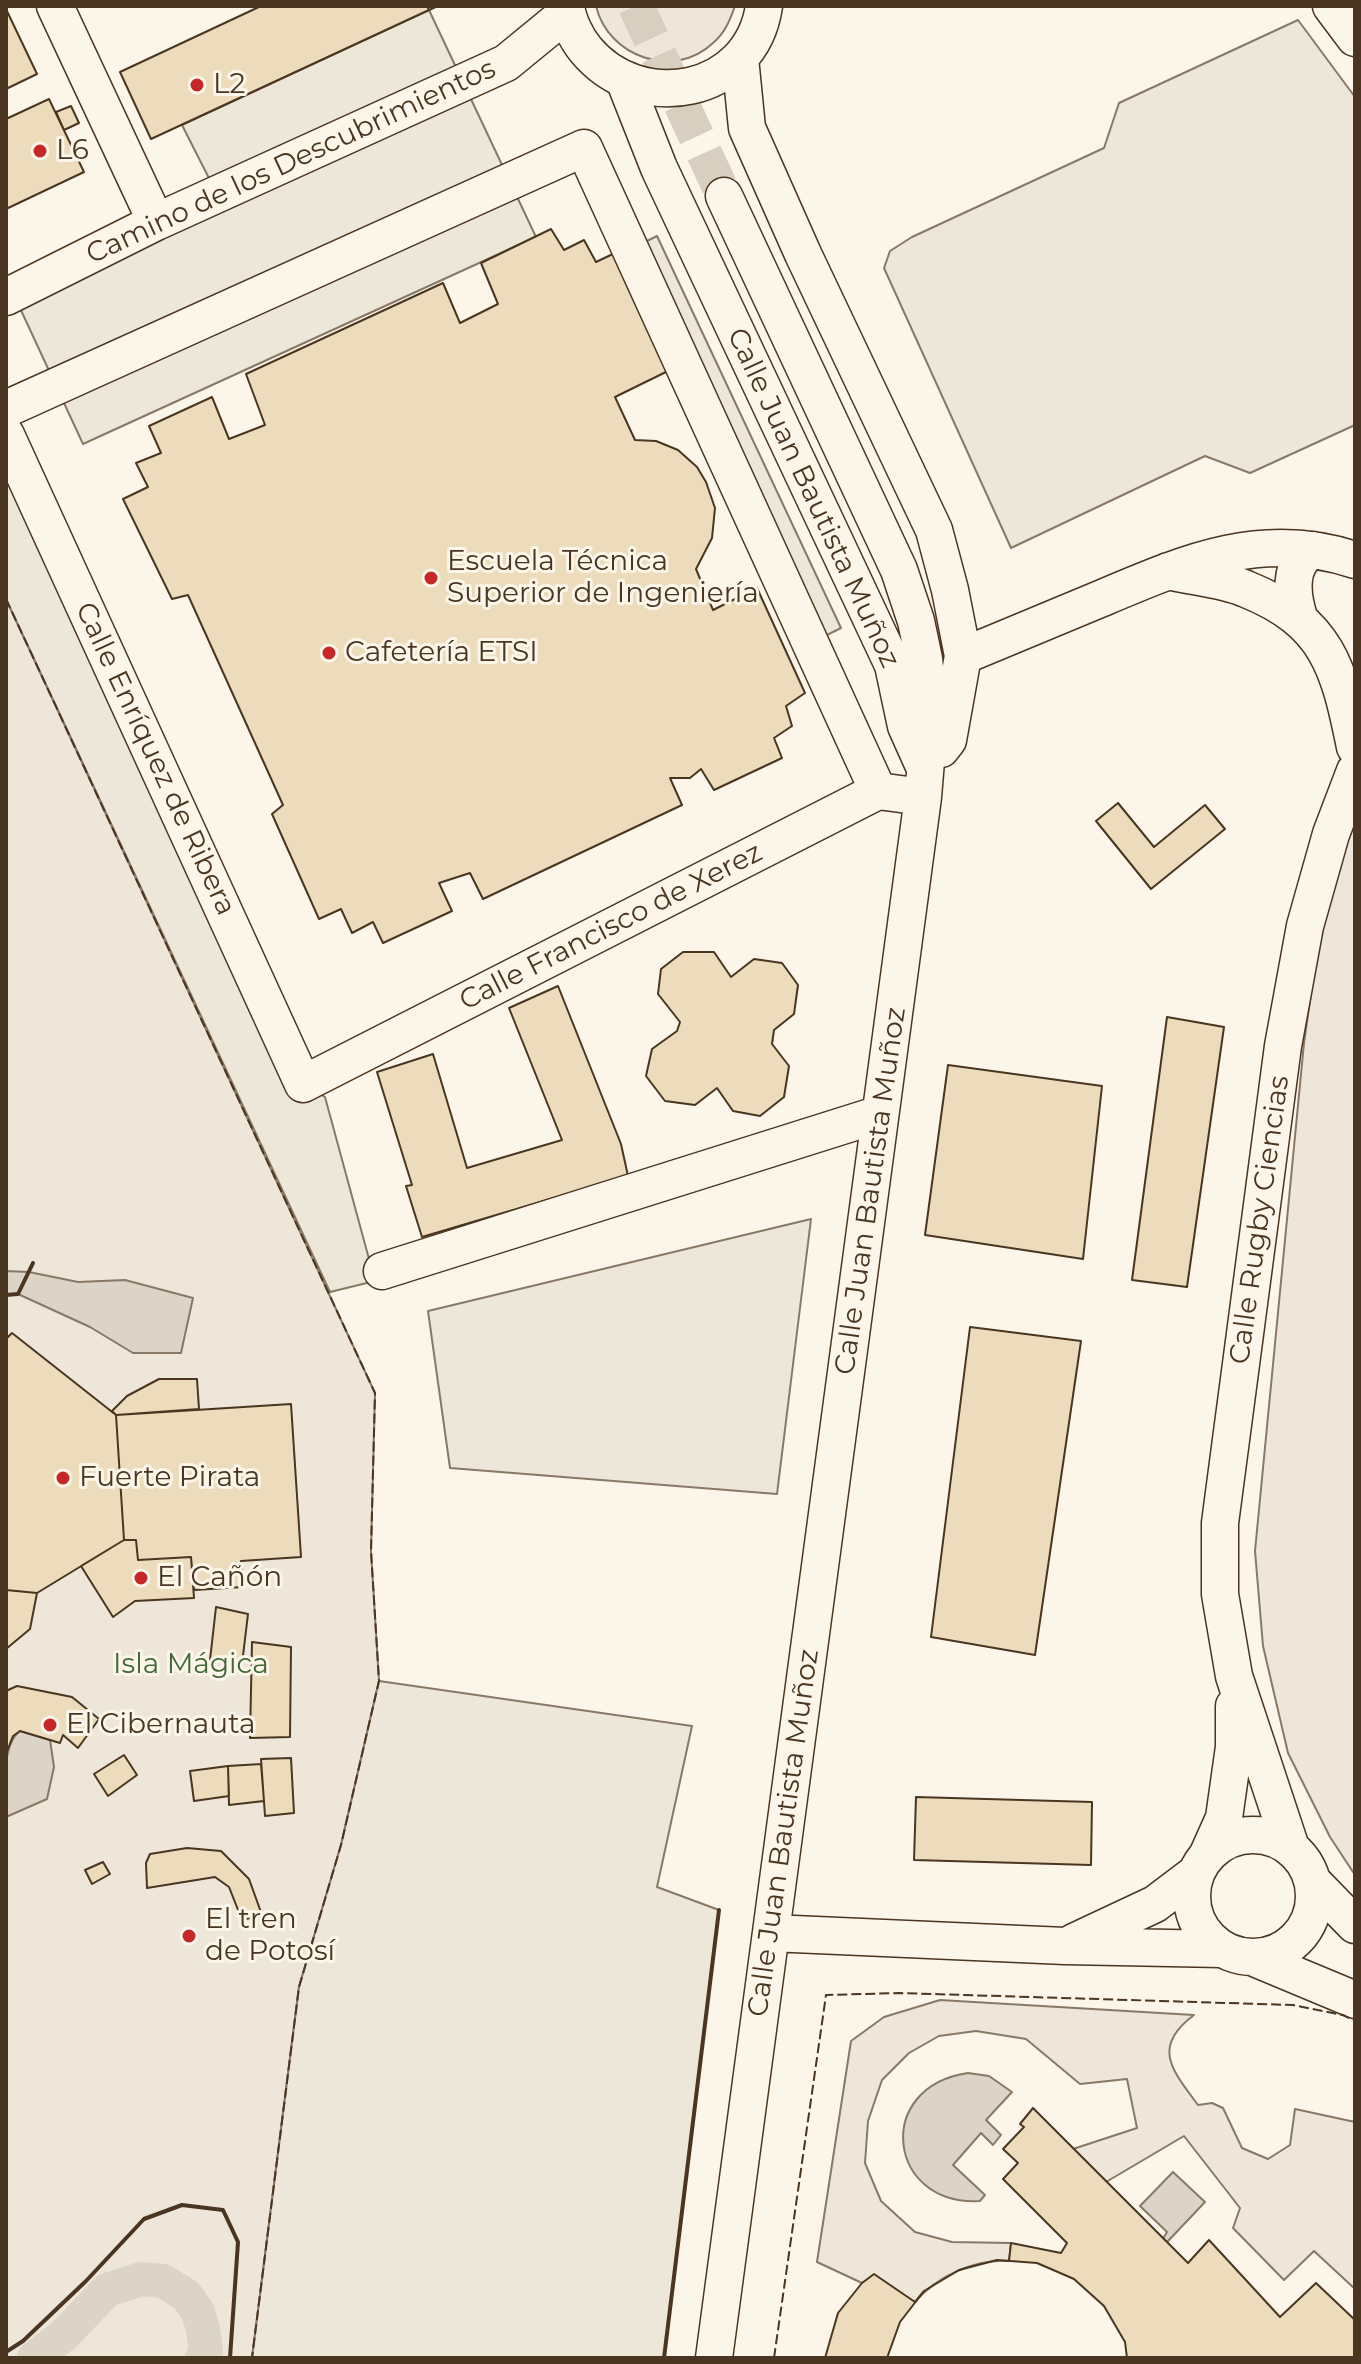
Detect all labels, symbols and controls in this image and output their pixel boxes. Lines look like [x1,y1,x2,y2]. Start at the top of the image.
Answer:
street label: Camino de los Descubrimientos [81,52,501,272]
place label: L2 [213,68,245,102]
marker: L2 [188,76,206,94]
place label: L6 [56,134,89,168]
marker: L6 [31,142,49,160]
street label: Calle Juan Bautista Muñoz [719,323,907,673]
place label: Escuela Técnica Superior de Ingeniería [447,545,759,611]
marker: Escuela Técnica Superior de Ingeniería [422,569,440,587]
street label: Calle Enríquez de Ribera [68,597,242,921]
place label: Cafetería ETSI [345,636,538,670]
marker: Cafetería ETSI [320,644,338,662]
street label: Calle Francisco de Xerez [454,836,768,1018]
street label: Calle Juan Bautista Muñoz [829,1005,913,1377]
street label: Calle Rugby Ciencias [1223,1073,1297,1367]
place label: Fuerte Pirata [79,1461,260,1495]
marker: Fuerte Pirata [54,1469,72,1487]
place label: El Cañón [157,1561,282,1595]
marker: El Cañón [132,1569,150,1587]
street label: Calle Juan Bautista Muñoz [742,1647,826,2019]
park label: Isla Mágica [113,1648,269,1682]
place label: El Cibernauta [66,1708,255,1742]
marker: El Cibernauta [41,1716,59,1734]
place label: El tren de Potosí [205,1903,335,1969]
marker: El tren de Potosí [180,1927,198,1945]

